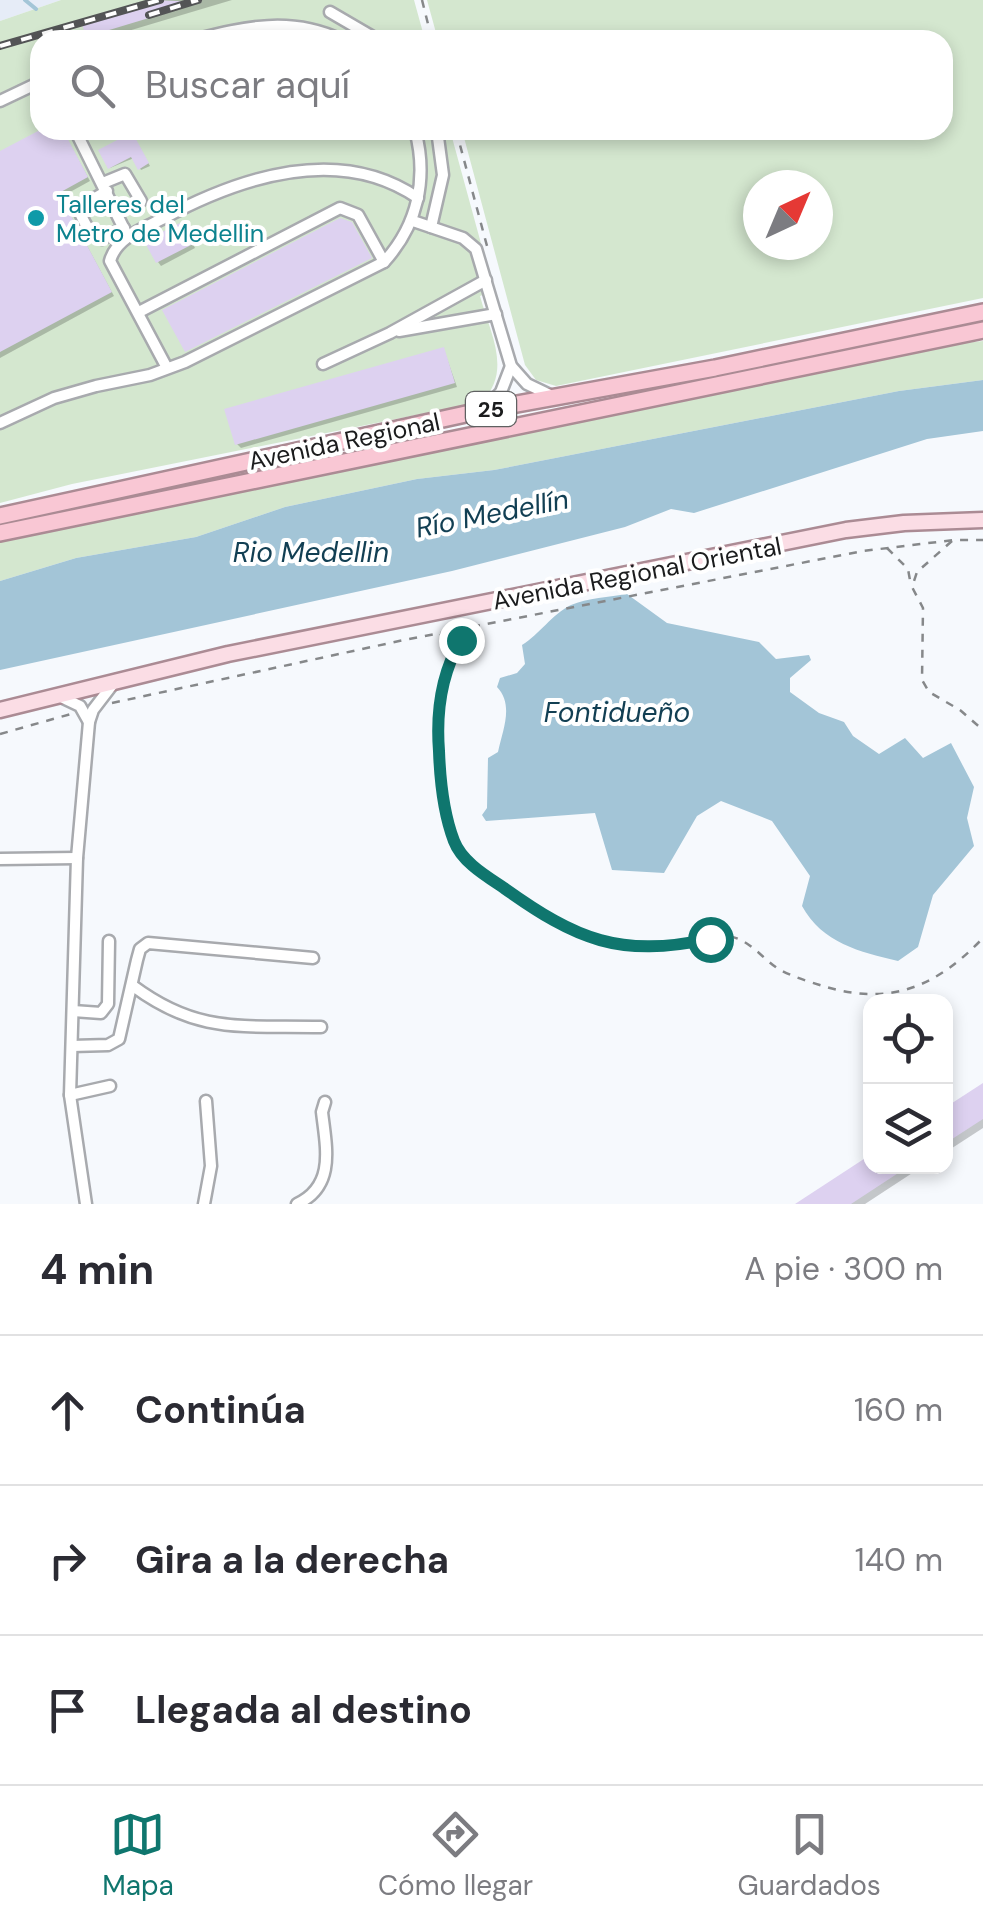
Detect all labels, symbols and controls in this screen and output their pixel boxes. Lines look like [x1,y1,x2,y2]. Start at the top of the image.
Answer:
search box [30,30,953,140]
icon: search [65,58,120,113]
text: Buscar aquí [145,60,350,110]
north arrow [743,170,833,260]
place label: Talleres del Metro de Medellin [56,188,264,250]
marker: Talleres del Metro de Medellin [25,207,47,229]
road number: 25 [466,392,516,426]
street label: Avenida Regional [245,405,443,478]
water label: Río Medellín [412,481,572,546]
street label: Avenida Regional Oriental [490,529,784,618]
water label: Rio Medellin [233,534,389,571]
route end [439,618,485,664]
water label: Fontidueño [544,694,690,731]
route start [688,917,734,963]
map controls [863,994,953,1174]
button: locate [863,994,953,1084]
button: layers [863,1084,953,1174]
text: 4 min [40,1242,154,1297]
text: A pie · 300 m [744,1248,943,1290]
icon: ahead [40,1383,95,1438]
text: Continúa [135,1385,306,1435]
text: 160 m [854,1389,943,1431]
icon: right [40,1533,95,1588]
text: Gira a la derecha [135,1535,449,1585]
text: 140 m [855,1539,943,1581]
icon: arrive [40,1683,95,1738]
text: Llegada al destino [135,1685,472,1735]
tab: Mapa [102,1807,174,1904]
tab: Cómo llegar [378,1807,533,1904]
tab: Guardados [738,1807,881,1904]

